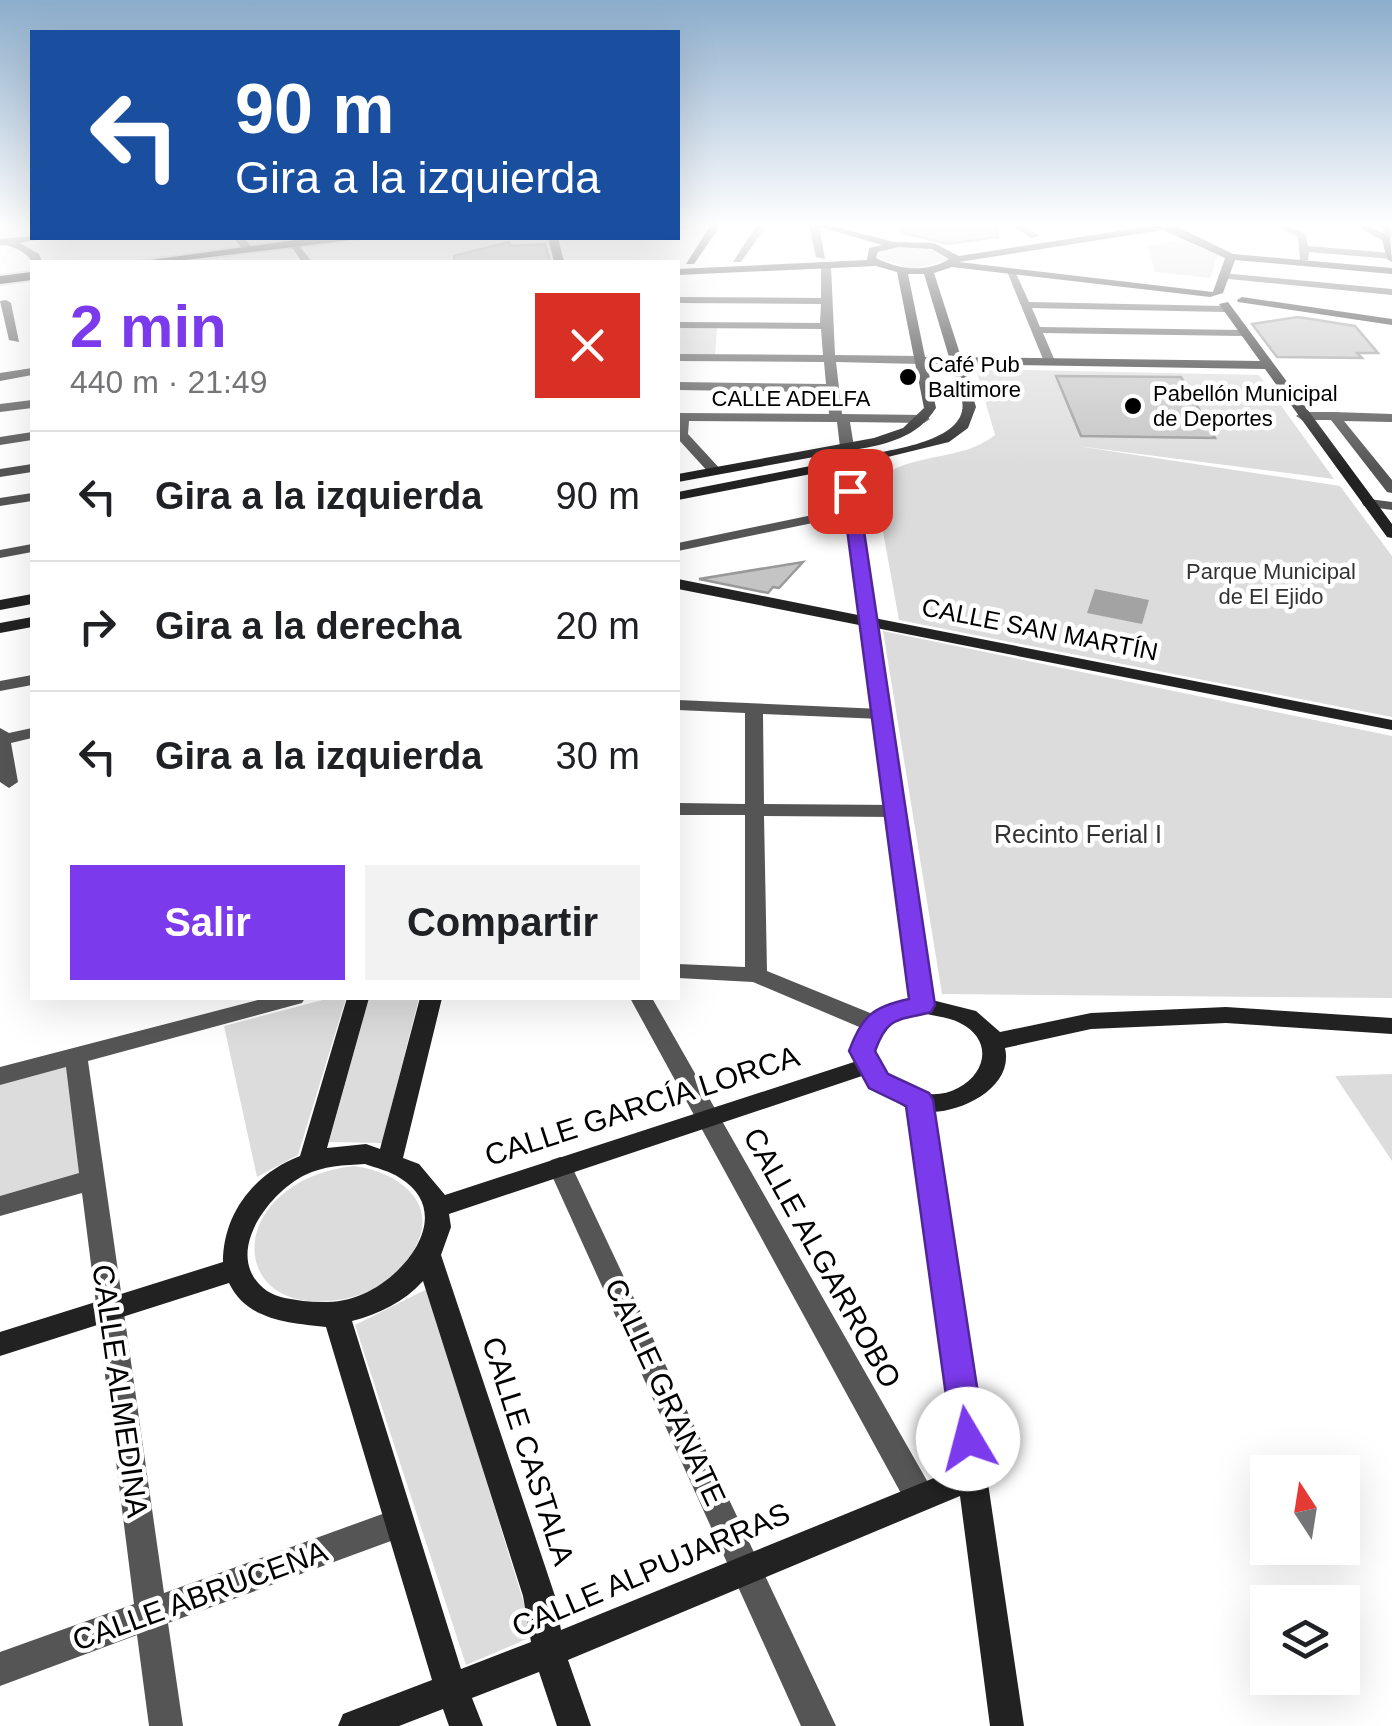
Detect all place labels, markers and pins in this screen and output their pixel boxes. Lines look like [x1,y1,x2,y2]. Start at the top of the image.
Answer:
place label: Café Pub Baltimore [928,352,1021,402]
marker: Café Pub Baltimore [897,366,919,388]
place label: Pabellón Municipal de Deportes [1153,381,1338,431]
marker: Pabellón Municipal de Deportes [1122,395,1144,417]
pin [808,449,893,534]

